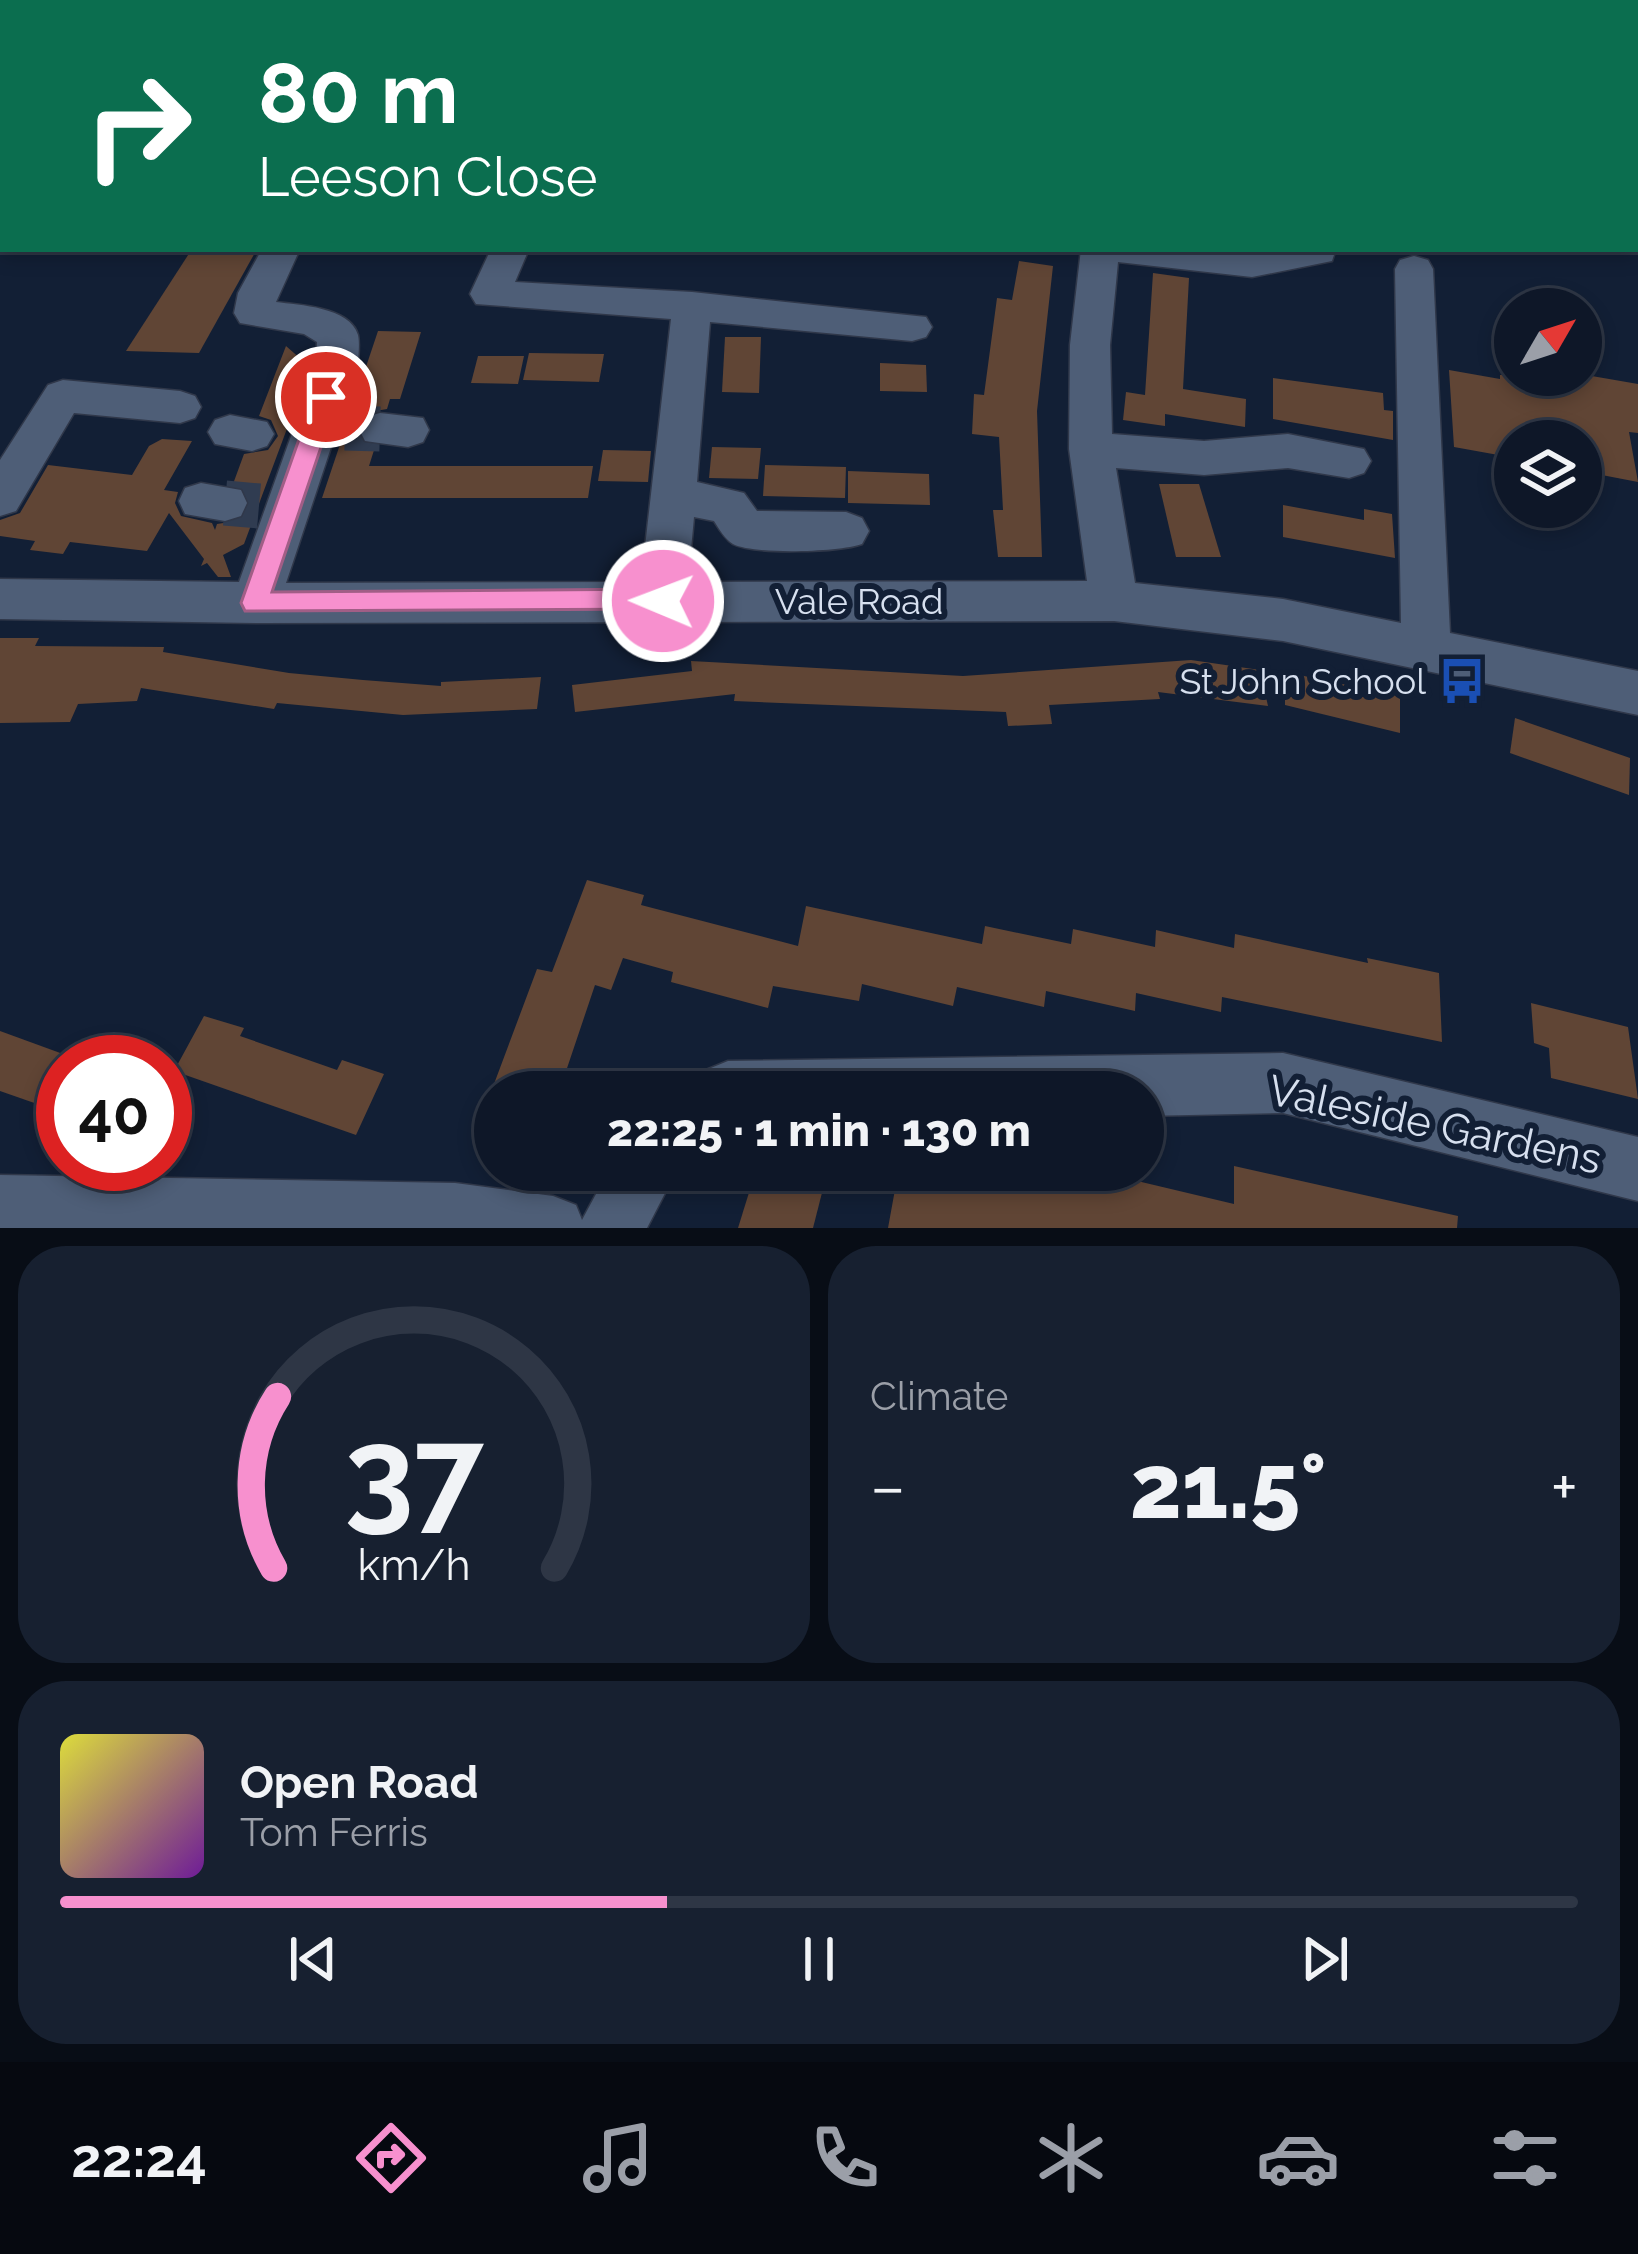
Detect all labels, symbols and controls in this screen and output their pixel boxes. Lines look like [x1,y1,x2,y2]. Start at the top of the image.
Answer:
text: 80 m [258,44,459,143]
icon: right [60,48,216,204]
text: Leeson Close [258,145,597,209]
north arrow [1494,288,1602,396]
map controls [1494,288,1602,528]
pin [275,346,377,448]
icon: arrive [293,364,359,430]
button: layers [1494,420,1602,528]
position arrow [600,538,726,664]
street label: Vale Road [775,580,943,622]
bus stop icon: St John School [1437,656,1487,706]
place label: St John School [1179,660,1426,702]
speed limit sign: 40 [36,1035,192,1191]
street label: Valeside Gardens [1264,1065,1606,1184]
text: 22:25 · 1 min · 130 m [607,1104,1031,1157]
text: Climate [870,1373,1008,1419]
text: 37 [344,1400,485,1546]
text: 21.5° [1130,1433,1327,1539]
text: − [870,1448,906,1525]
text: + [1551,1448,1578,1525]
text: km/h [357,1539,471,1589]
text: Open Road [240,1756,479,1809]
text: Tom Ferris [240,1809,428,1855]
icon: previous [280,1926,346,1992]
icon: pause [786,1926,852,1992]
icon: next [1292,1926,1358,1992]
icon: directions [349,2116,433,2200]
icon: music [576,2116,660,2200]
icon: phone [803,2116,887,2200]
icon: climate [1029,2116,1113,2200]
icon: car [1256,2116,1340,2200]
icon: filters [1483,2116,1567,2200]
text: 22:24 [71,2126,207,2190]

